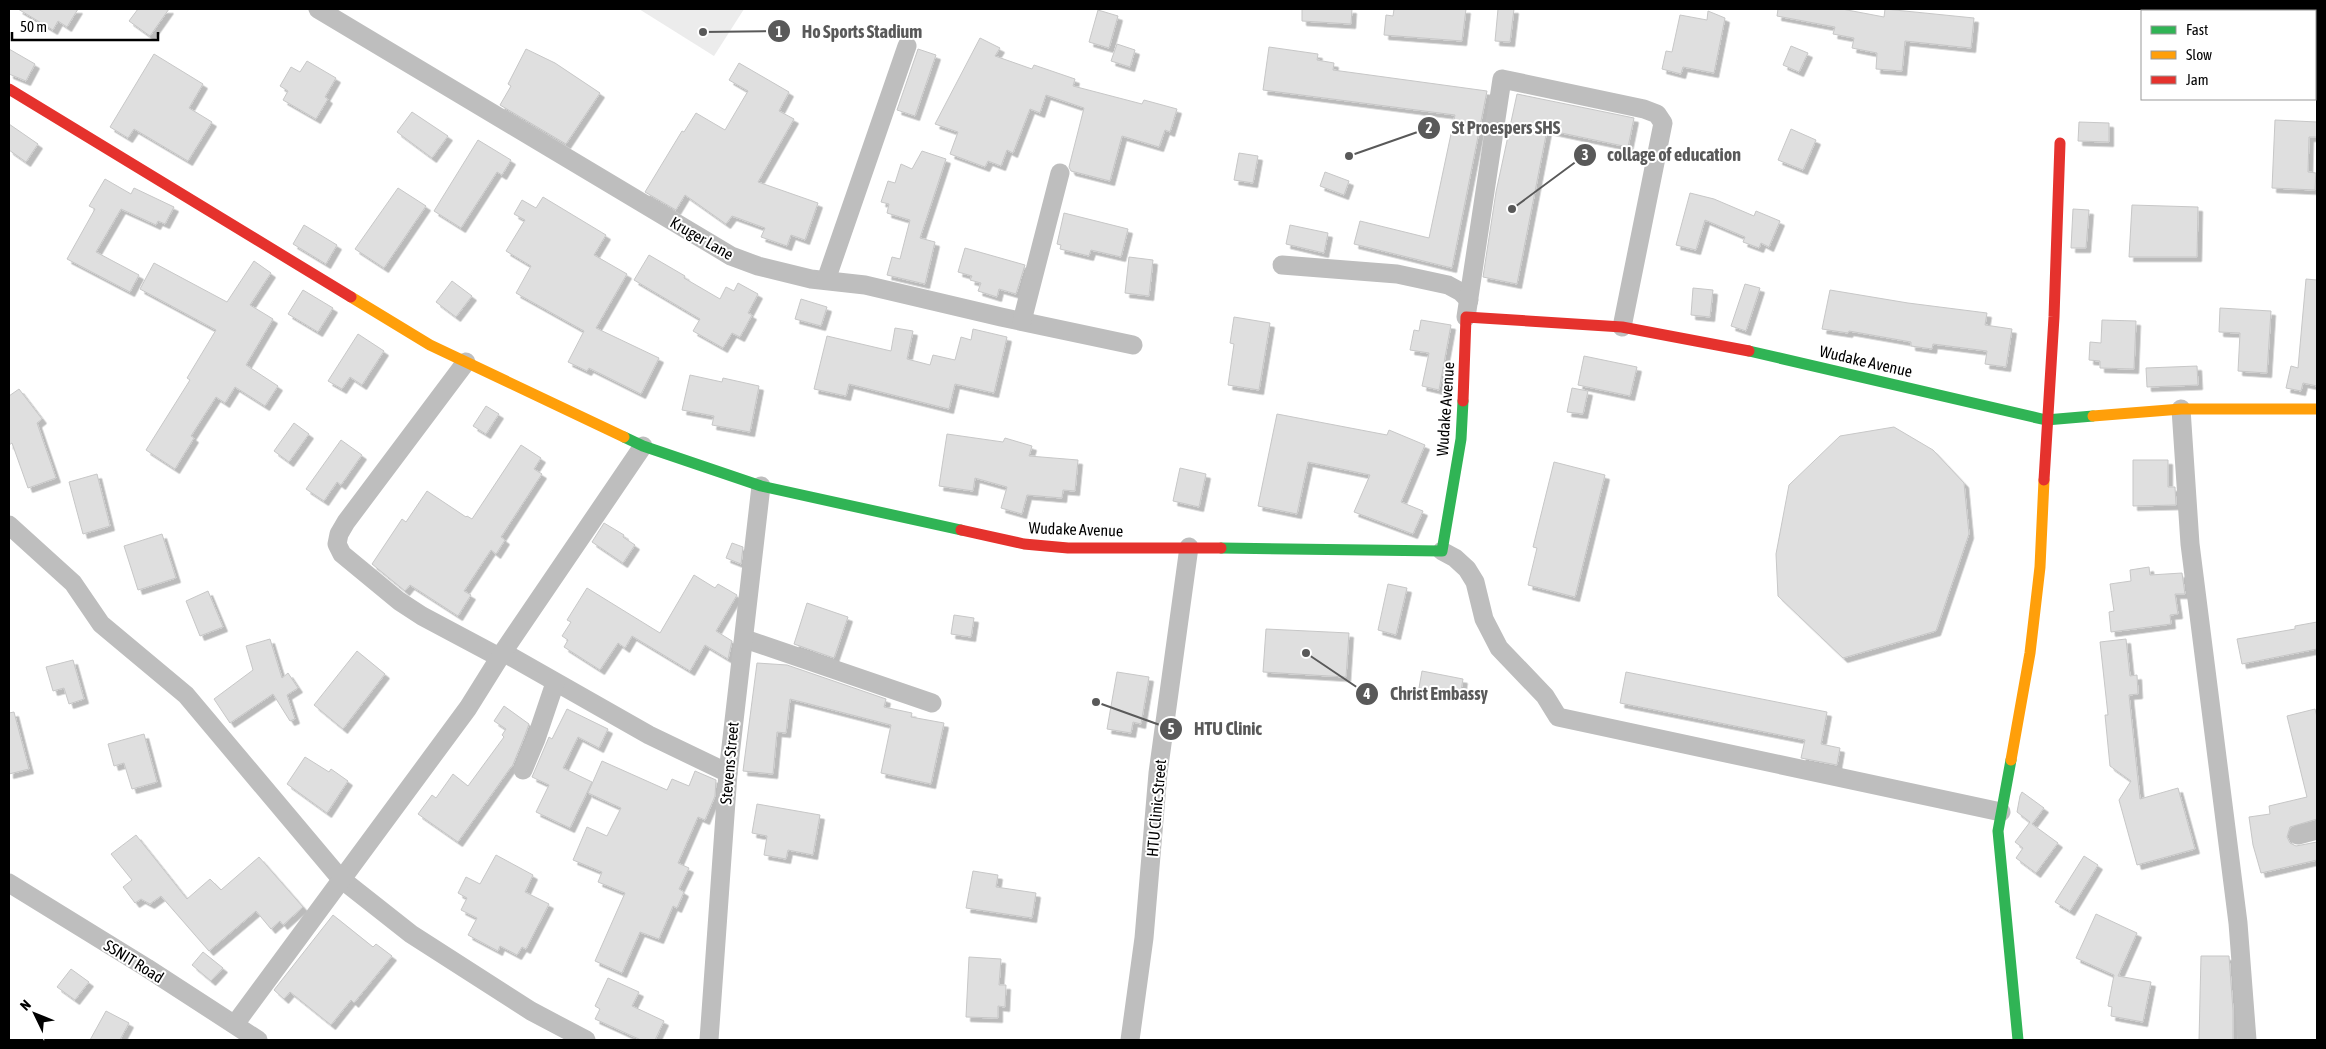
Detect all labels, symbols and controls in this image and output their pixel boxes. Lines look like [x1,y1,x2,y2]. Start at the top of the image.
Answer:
scale bar [12,10,159,42]
legend [2141,10,2316,100]
callout: Ho Sports Stadium [766,15,932,48]
text: 50 m [20,18,47,35]
text: Ho Sports Stadium [802,21,922,42]
text: Fast [2186,21,2208,38]
text: 1 [775,23,783,40]
text: Slow [2186,46,2212,63]
text: Jam [2186,71,2209,88]
callout: St Proespers SHS [1417,112,1570,145]
text: St Proespers SHS [1452,117,1561,138]
text: 2 [1425,119,1433,136]
callout: collage of education [1573,138,1751,171]
text: collage of education [1607,144,1741,165]
text: 3 [1581,146,1589,163]
street label: Kruger Lane [667,213,737,264]
street label: Wudake Avenue [1818,342,1914,380]
street label: Wudake Avenue [1433,361,1457,457]
street label: Wudake Avenue [1028,518,1124,540]
callout: Christ Embassy [1355,677,1498,710]
text: Christ Embassy [1390,683,1489,704]
text: 4 [1362,685,1371,702]
callout: HTU Clinic [1159,712,1272,745]
text: HTU Clinic [1194,718,1262,739]
text: 5 [1167,720,1175,737]
street label: Stevens Street [716,721,742,805]
street label: HTU Clinic Street [1143,758,1169,857]
street label: SSNIT Road [101,936,167,986]
north arrow [10,989,60,1039]
text: N [17,997,34,1014]

